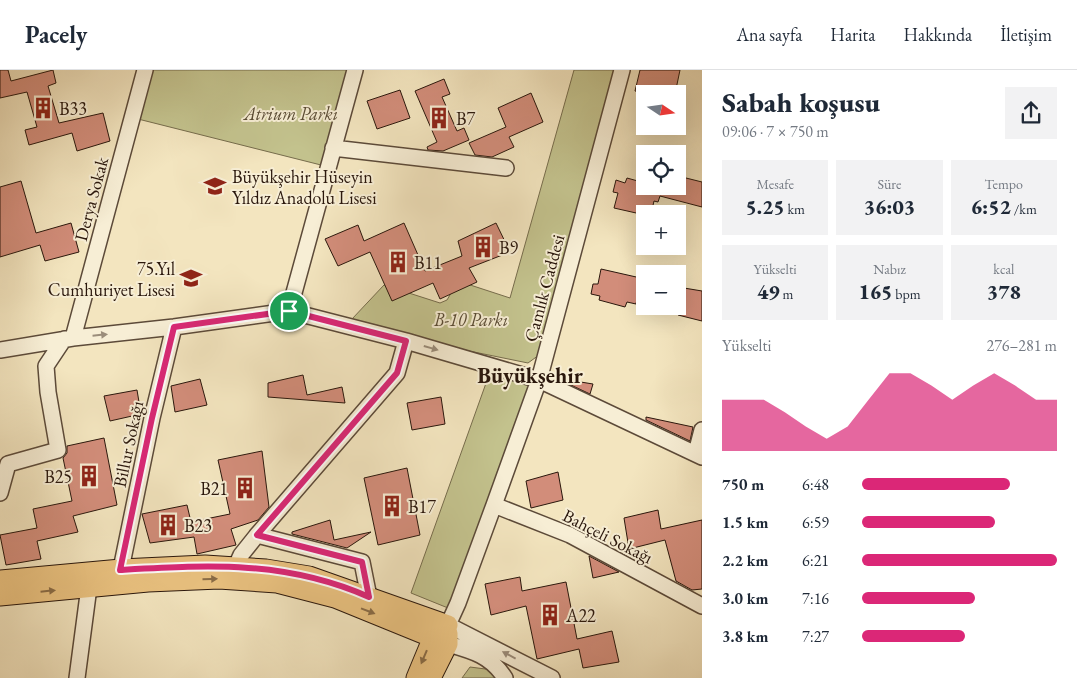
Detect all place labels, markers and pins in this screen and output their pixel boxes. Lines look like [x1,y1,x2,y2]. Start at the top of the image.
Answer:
building icon: B33 [30,95,56,121]
place label: B33 [59,97,87,120]
building icon: B7 [426,105,452,131]
place label: B7 [456,107,476,130]
place label: Büyükşehir Hüseyin Yıldız Anadolu Lisesi [232,165,377,209]
school or university icon: Büyükşehir Hüseyin Yıldız Anadolu Lisesi [202,173,228,199]
building icon: B9 [470,234,496,260]
place label: B9 [499,236,519,259]
building icon: B11 [385,249,411,275]
place label: B11 [414,251,442,274]
place label: 75.Yıl Cumhuriyet Lisesi [48,257,176,301]
school or university icon: 75.Yıl Cumhuriyet Lisesi [178,265,204,291]
pin [268,290,310,332]
building icon: B25 [76,463,102,489]
place label: B25 [44,465,72,488]
building icon: B21 [232,475,258,501]
place label: B21 [200,477,228,500]
building icon: B17 [379,493,405,519]
place label: B17 [408,495,436,518]
building icon: B23 [155,512,181,538]
place label: B23 [184,514,212,537]
building icon: A22 [537,602,563,628]
place label: A22 [565,604,596,627]

